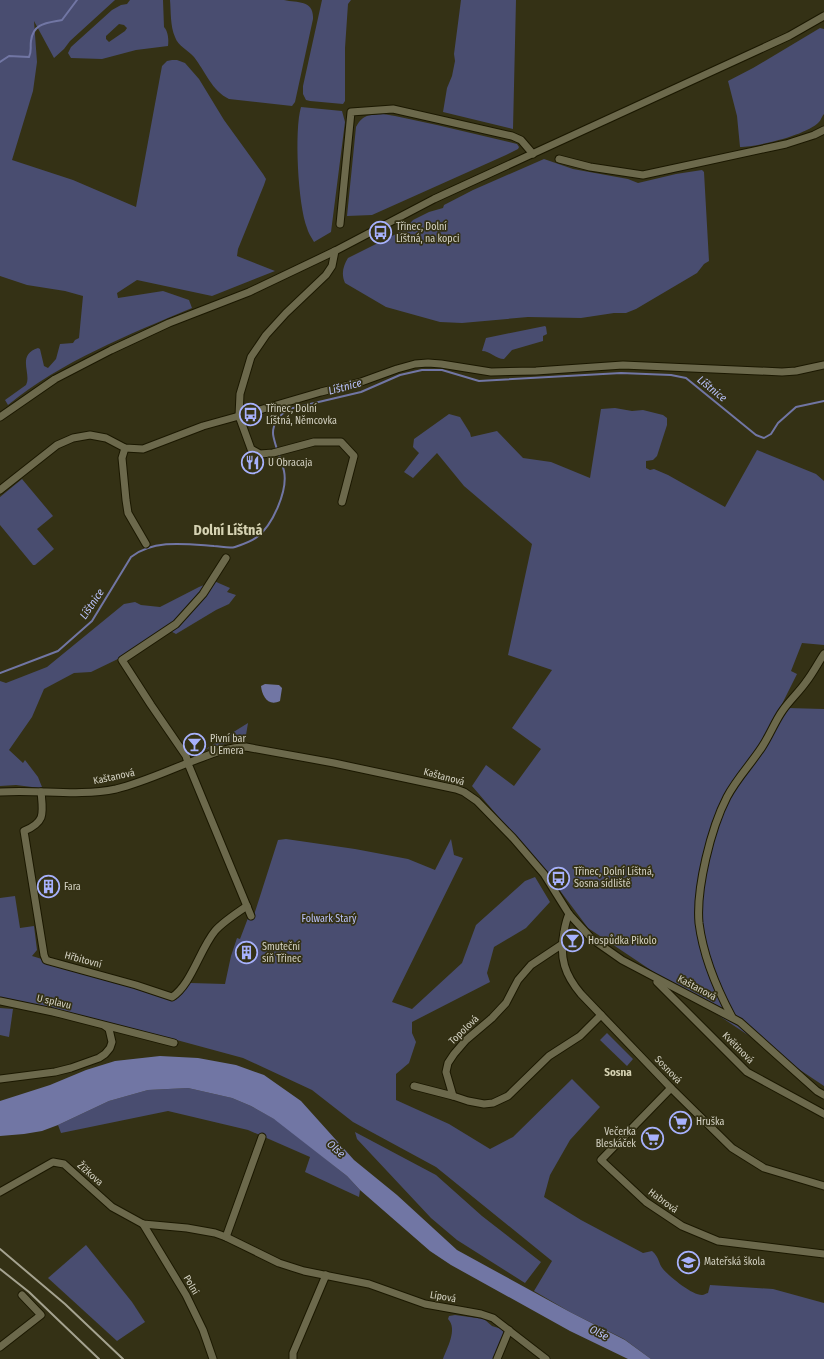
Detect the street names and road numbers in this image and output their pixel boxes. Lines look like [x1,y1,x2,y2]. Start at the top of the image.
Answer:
street label: Kaštanová [422,766,466,788]
street label: Kaštanová [92,767,136,787]
street label: Hřbitovní [63,948,104,971]
street label: Kaštanová [676,973,718,1003]
street label: U splavu [36,992,72,1012]
street label: Topolová [447,1013,482,1047]
street label: Květinová [720,1030,756,1066]
street label: Sosnová [652,1054,684,1087]
street label: Žižkova [75,1158,107,1188]
street label: Habrová [646,1186,680,1216]
street label: Polní [181,1273,202,1297]
street label: Lípová [429,1288,457,1305]

